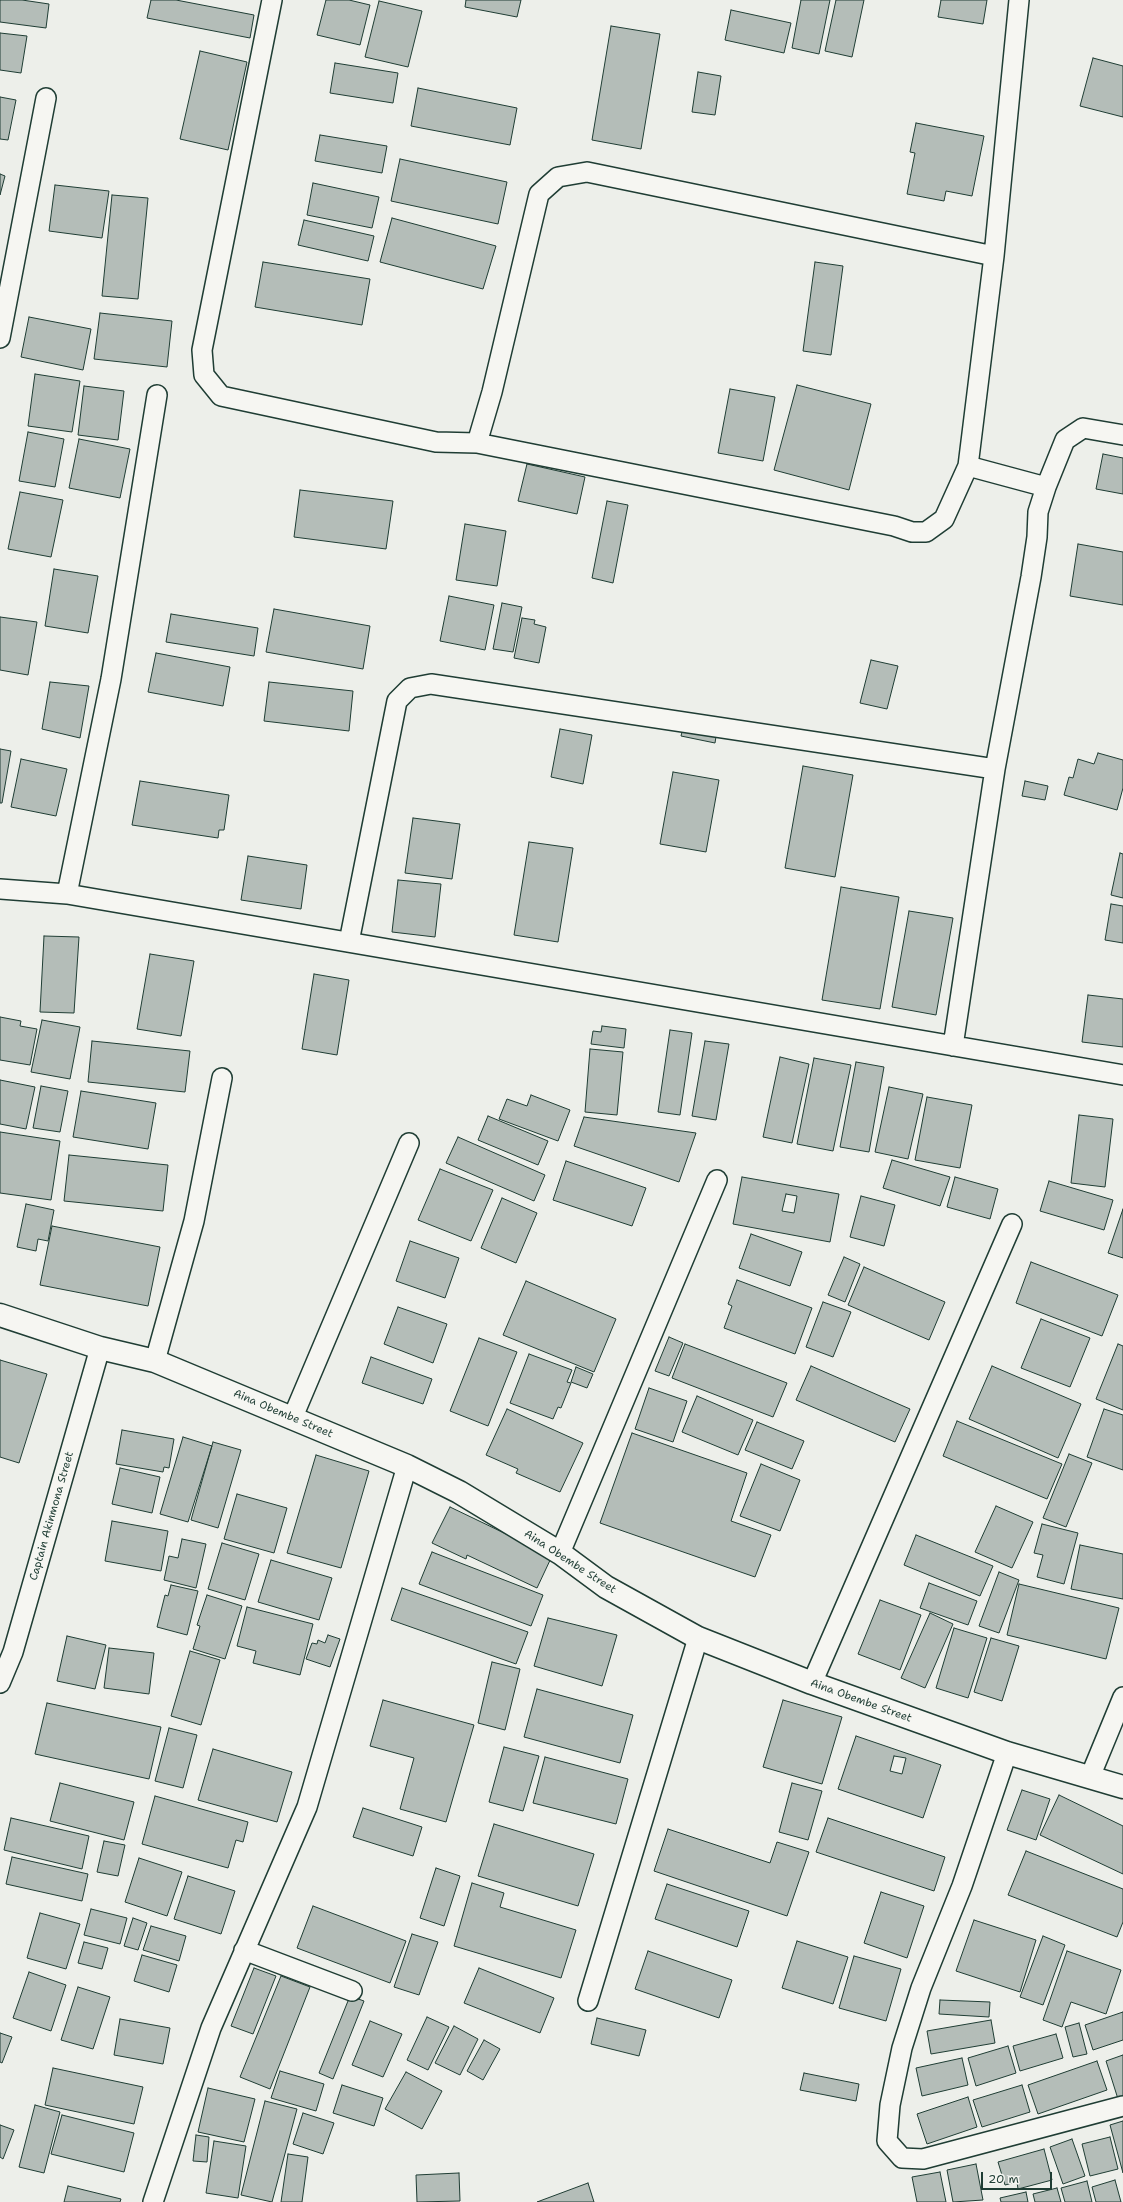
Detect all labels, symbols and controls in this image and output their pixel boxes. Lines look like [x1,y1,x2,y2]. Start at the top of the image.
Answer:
street label: Aina Obembe Street [231,1387,335,1441]
street label: Captain Akinmona Street [27,1450,77,1582]
street label: Aina Obembe Street [522,1527,618,1597]
street label: Aina Obembe Street [808,1677,914,1725]
scale bar [983,2164,1054,2190]
text: 20 m [988,2171,1019,2187]

